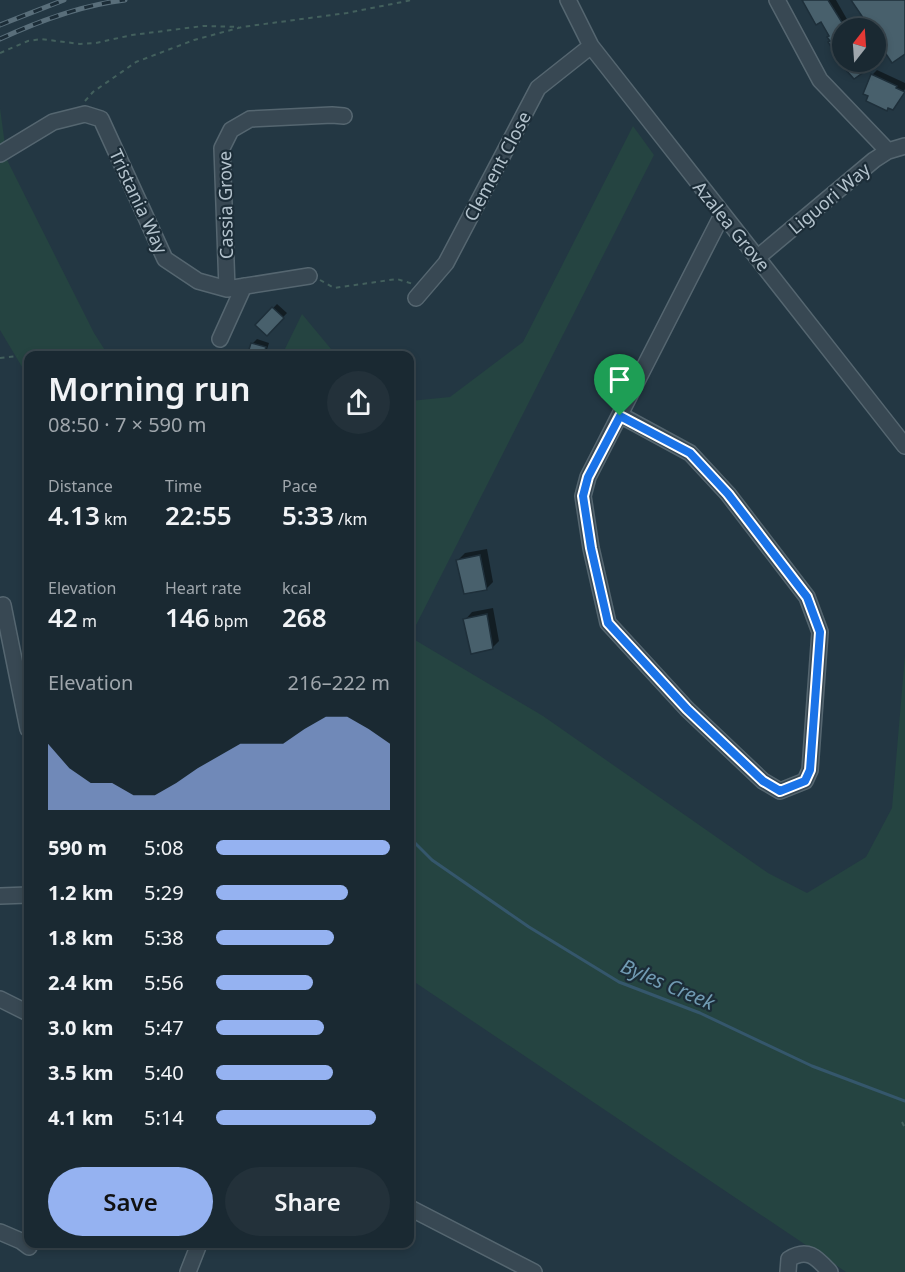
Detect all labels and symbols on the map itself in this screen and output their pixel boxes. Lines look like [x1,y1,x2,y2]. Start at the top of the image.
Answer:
north arrow [832,18,886,72]
street label: Clement Close [458,107,536,225]
street label: Tristania Way [104,145,174,258]
street label: Cassia Grove [212,151,238,259]
street label: Liguori Way [783,156,875,239]
street label: Azalea Grove [688,176,776,276]
pin [594,354,645,416]
water label: Byles Creek [617,952,720,1016]

